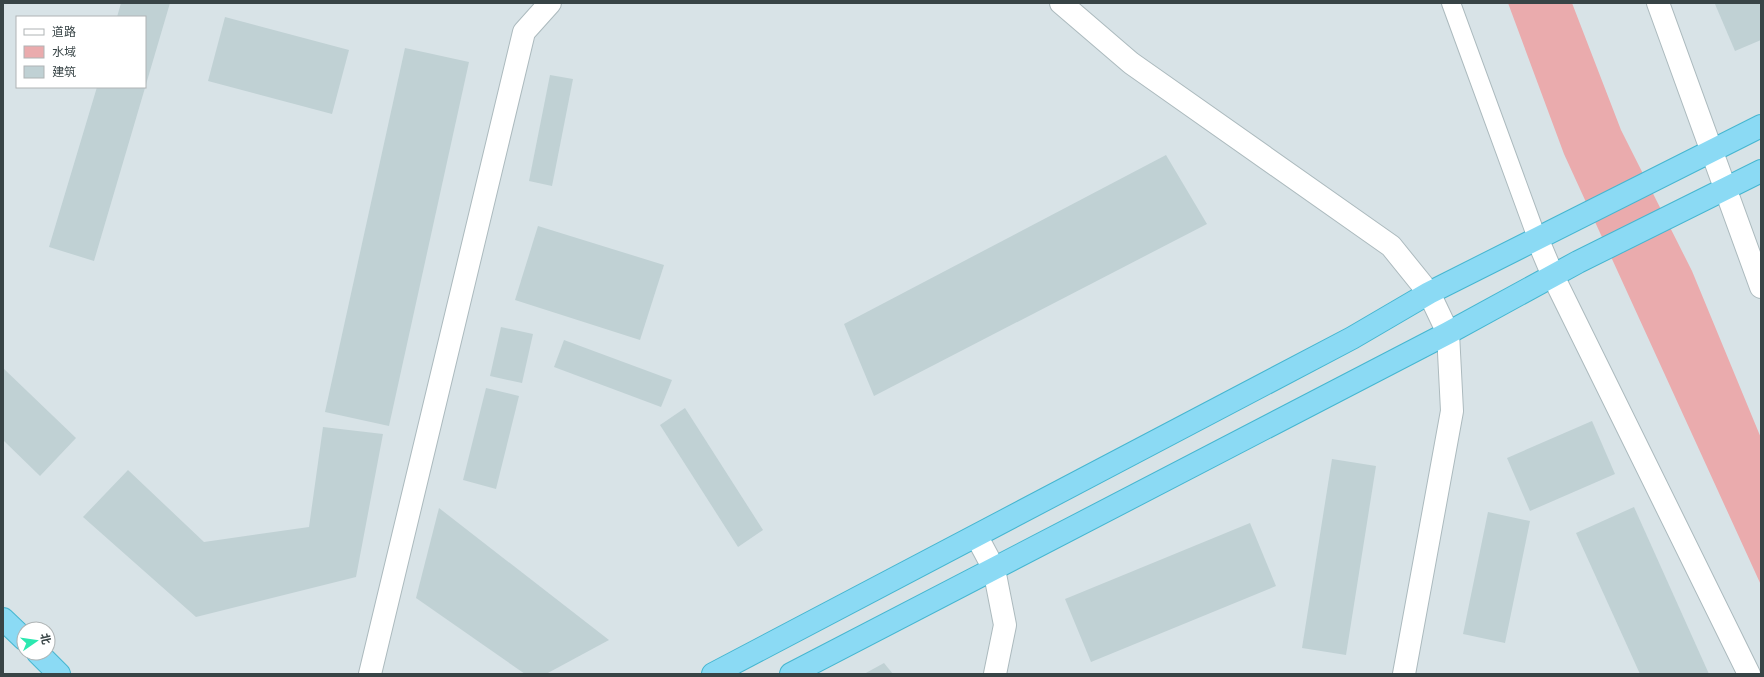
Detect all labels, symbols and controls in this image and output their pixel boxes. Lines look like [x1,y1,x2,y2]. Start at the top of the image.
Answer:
legend [16,16,146,88]
text: 道路 [52,24,76,39]
text: 水域 [52,44,76,59]
text: 建筑 [52,64,76,79]
north arrow [16,621,56,661]
text: 北 [38,632,54,646]

